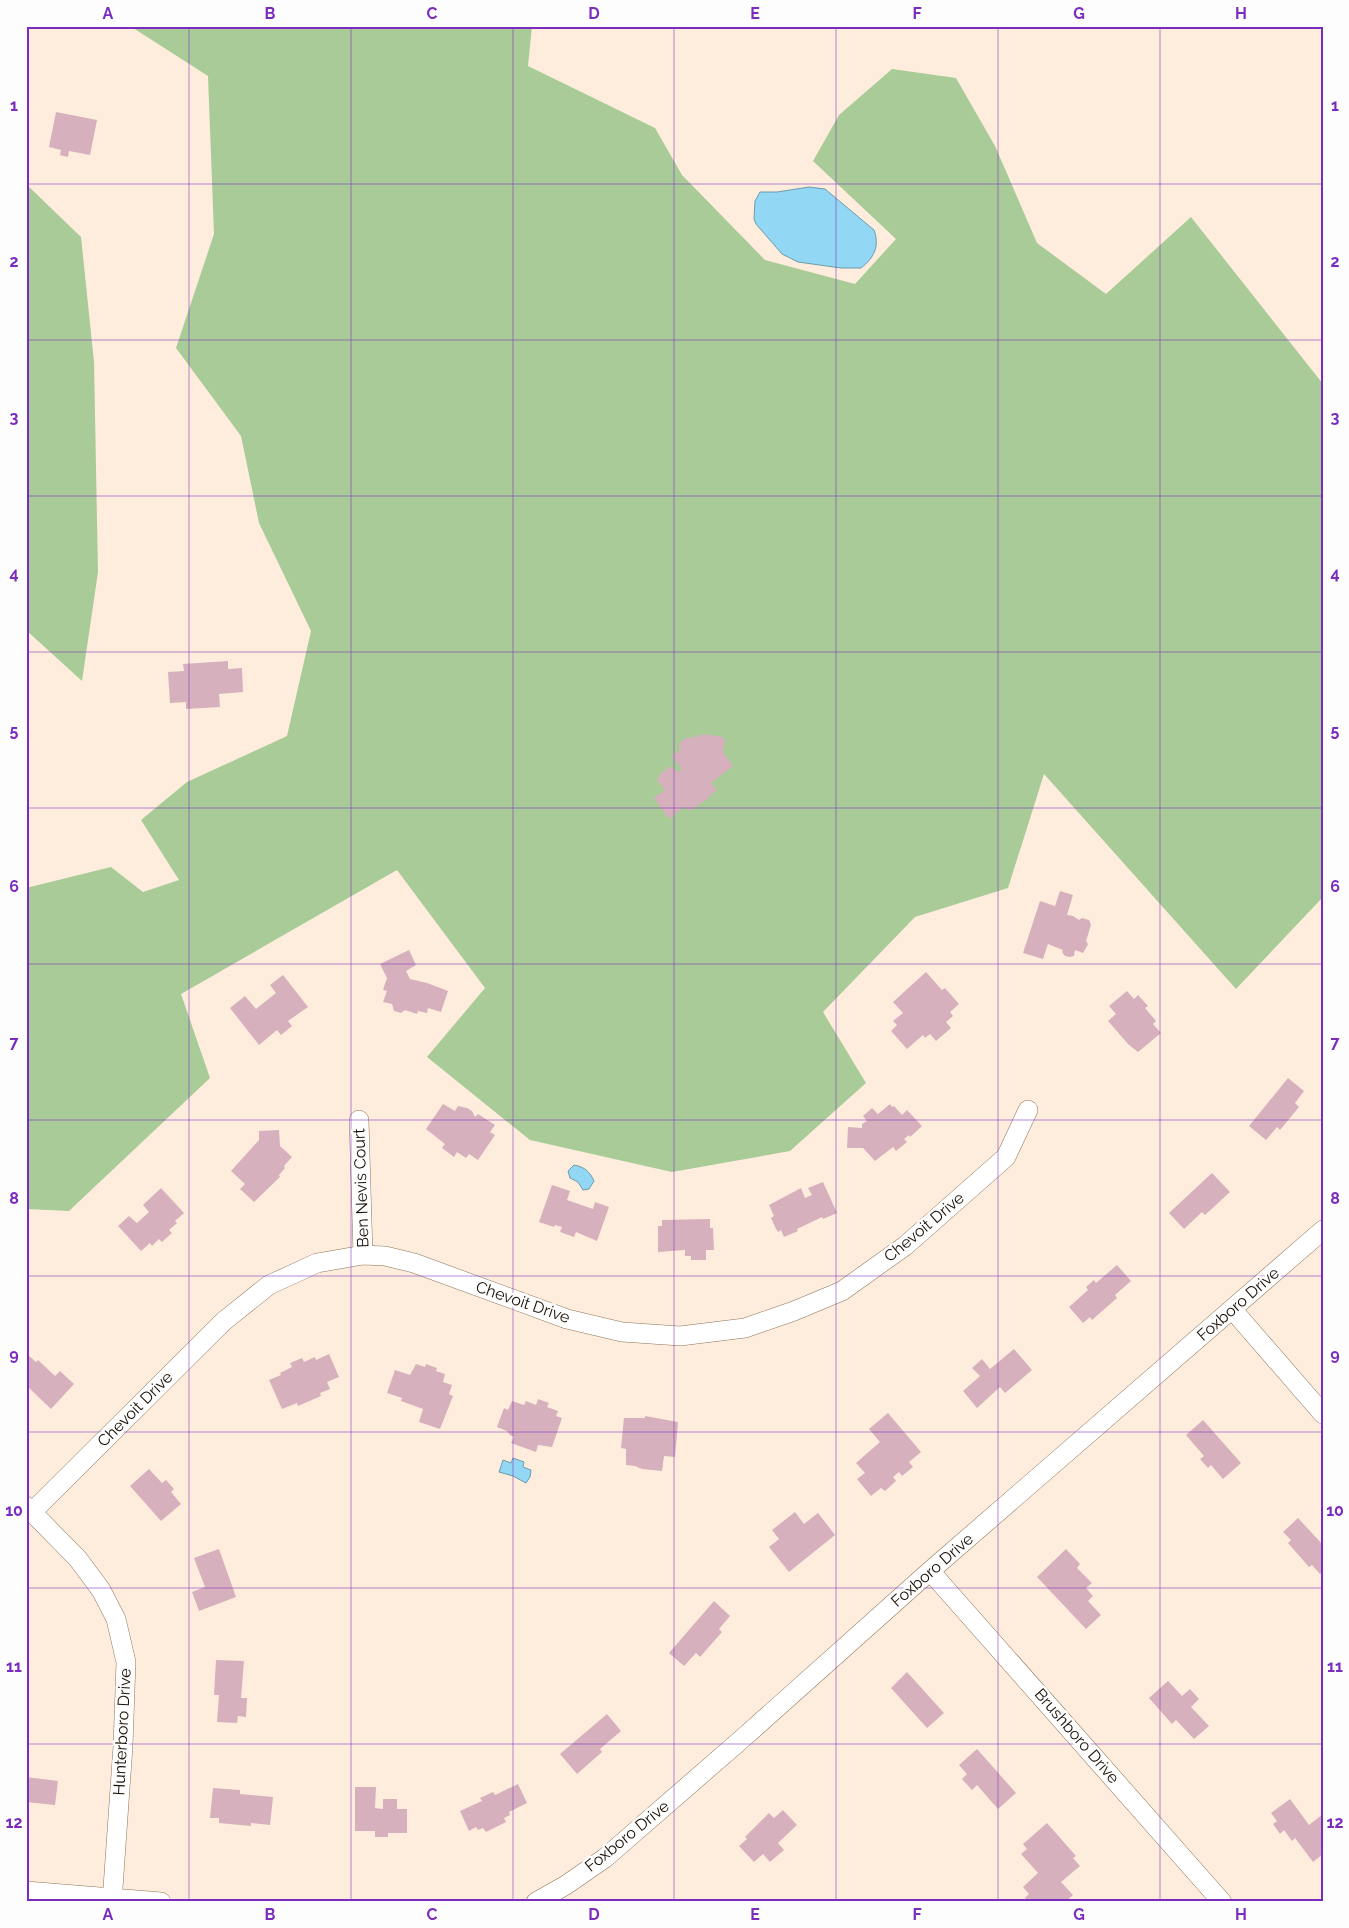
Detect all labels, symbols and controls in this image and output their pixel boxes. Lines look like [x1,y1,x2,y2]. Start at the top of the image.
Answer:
text: A [103,4,114,23]
text: B [265,4,276,23]
text: C [427,4,438,23]
text: D [588,4,600,23]
text: E [750,4,760,23]
text: F [912,4,922,23]
text: G [1073,4,1085,23]
text: H [1235,4,1247,23]
text: 1 [10,96,18,115]
text: 1 [1331,96,1339,115]
text: 2 [9,252,19,271]
text: 2 [1330,252,1340,271]
text: 3 [10,408,19,427]
text: 3 [1331,408,1340,427]
text: 4 [9,564,19,583]
text: 4 [1330,564,1340,583]
text: 5 [10,721,19,740]
text: 5 [1331,721,1340,740]
text: 6 [9,877,19,896]
text: 6 [1330,877,1340,896]
text: 7 [10,1033,19,1052]
text: 7 [1331,1033,1340,1052]
street label: Ben Nevis Court [349,1127,373,1248]
street label: Chevoit Drive [880,1188,968,1266]
text: 8 [9,1189,19,1208]
text: 8 [1330,1189,1340,1208]
street label: Foxboro Drive [1193,1263,1283,1345]
street label: Chevoit Drive [473,1277,573,1327]
text: 9 [9,1345,19,1364]
text: 9 [1330,1345,1340,1364]
street label: Chevoit Drive [94,1368,176,1450]
text: 10 [5,1501,23,1520]
text: 10 [1326,1501,1344,1520]
street label: Foxboro Drive [887,1529,977,1611]
text: 11 [6,1657,22,1676]
text: 11 [1327,1657,1343,1676]
street label: Hunterboro Drive [109,1668,135,1796]
street label: Brushboro Drive [1031,1685,1123,1787]
street label: Foxboro Drive [581,1796,673,1876]
text: 12 [6,1813,22,1832]
text: 12 [1327,1813,1343,1832]
text: A [103,1905,114,1924]
text: B [265,1905,276,1924]
text: C [427,1905,438,1924]
text: D [588,1905,600,1924]
text: E [750,1905,760,1924]
text: F [912,1905,922,1924]
text: G [1073,1905,1085,1924]
text: H [1235,1905,1247,1924]

